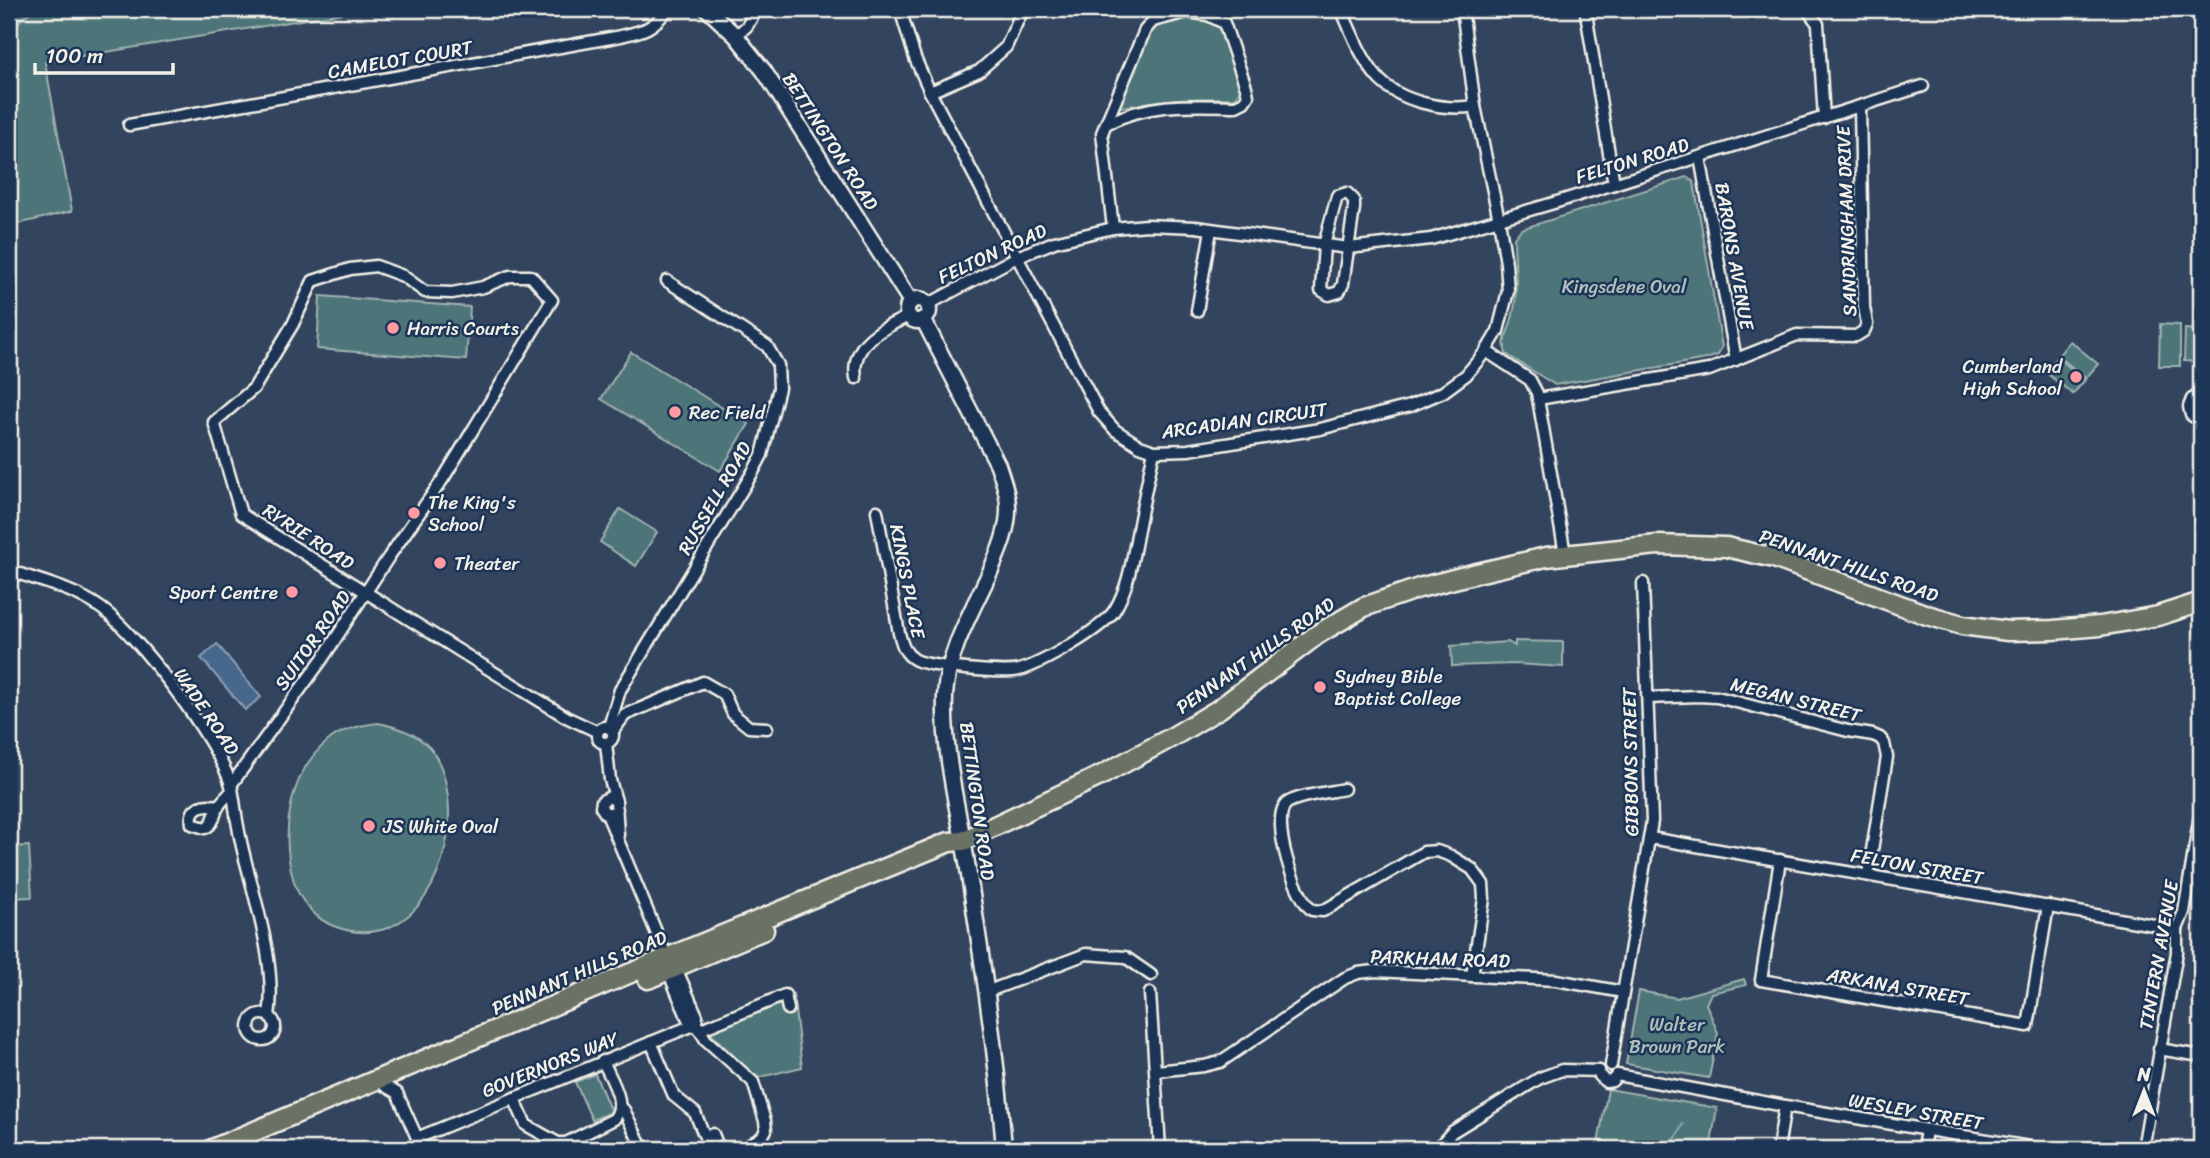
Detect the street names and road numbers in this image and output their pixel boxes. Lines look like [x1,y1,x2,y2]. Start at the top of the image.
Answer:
street label: CAMELOT COURT [325,30,476,88]
street label: BETTINGTON ROAD [773,65,888,218]
street label: SANDRINGHAM DRIVE [1827,124,1866,317]
street label: FELTON ROAD [1571,127,1694,193]
street label: BARONS AVENUE [1705,180,1764,334]
street label: FELTON ROAD [932,213,1053,293]
street label: ARCADIAN CIRCUIT [1158,392,1330,449]
street label: RUSSELL ROAD [668,435,761,561]
street label: RYRIE ROAD [256,494,362,579]
street label: PENNANT HILLS ROAD [1755,519,1944,612]
street label: KINGS PLACE [880,521,935,643]
street label: SUITOR ROAD [265,583,360,698]
street label: PENNANT HILLS ROAD [1169,588,1342,723]
street label: WADE ROAD [165,661,249,762]
street label: MEGAN STREET [1727,667,1866,732]
street label: GIBBONS STREET [1613,686,1648,837]
street label: BETTINGTON ROAD [950,720,1005,883]
street label: FELTON STREET [1848,839,1986,894]
street label: TINTERN AVENUE [2129,876,2188,1033]
street label: PENNANT HILLS ROAD [486,920,673,1024]
street label: PARKHAM ROAD [1370,940,1511,977]
street label: ARKANA STREET [1823,958,1973,1015]
street label: GOVERNORS WAY [477,1021,625,1107]
street label: WESLEY STREET [1846,1083,1987,1140]

